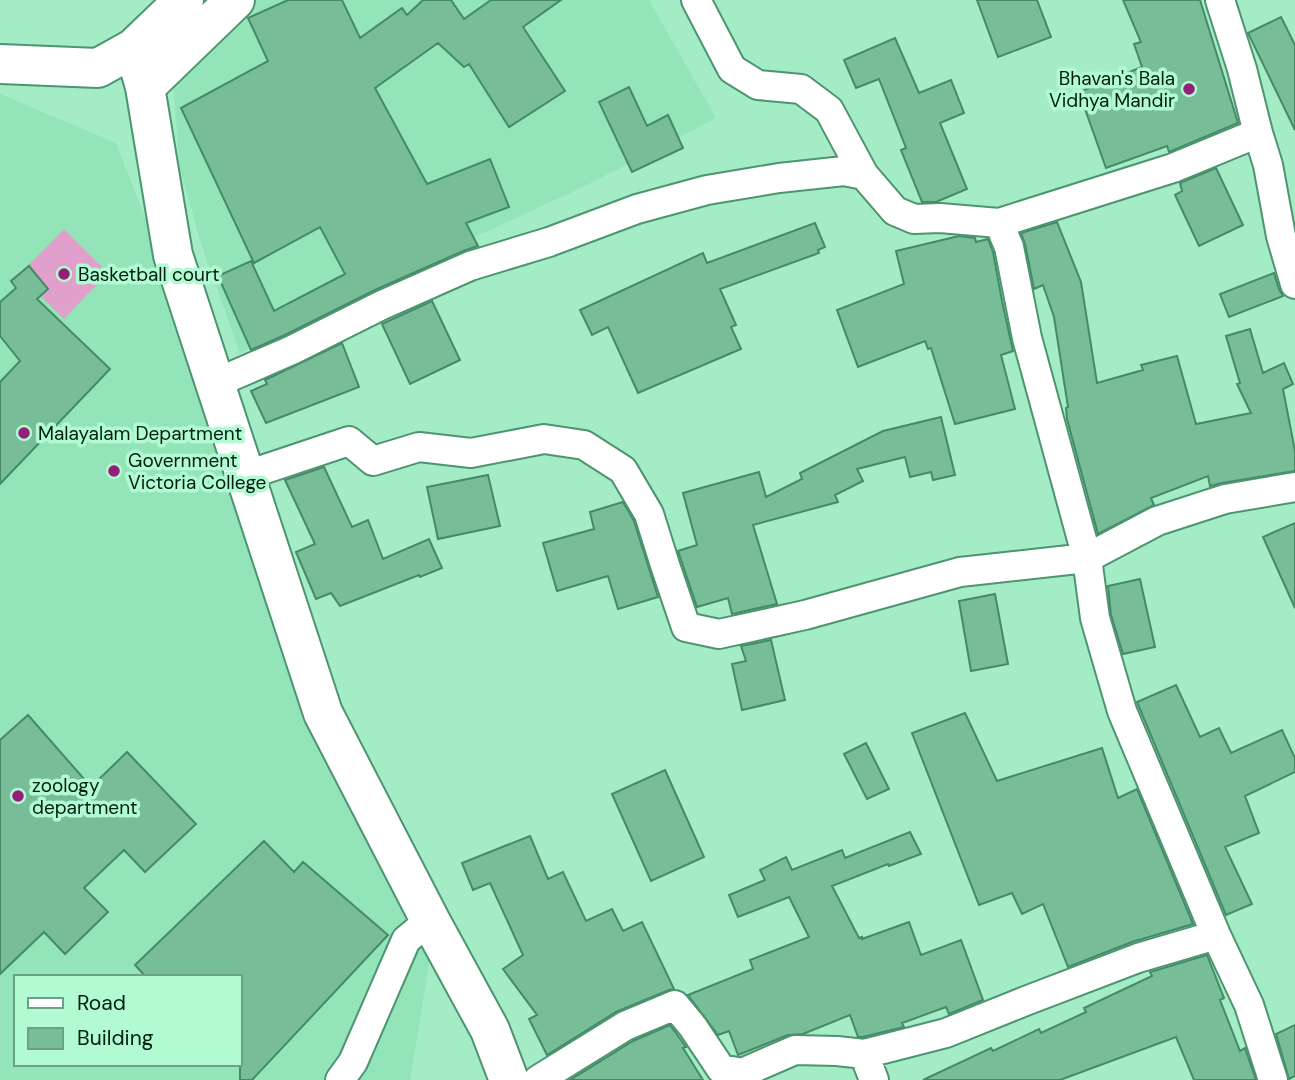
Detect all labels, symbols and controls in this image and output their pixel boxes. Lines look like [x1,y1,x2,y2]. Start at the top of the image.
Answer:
place label: Bhavan's Bala Vidhya Mandir [1049,66,1175,113]
marker: Bhavan's Bala Vidhya Mandir [1181,81,1197,97]
place label: Basketball court [78,262,219,287]
marker: Basketball court [56,266,72,282]
place label: Malayalam Department [38,421,242,446]
marker: Malayalam Department [16,425,32,441]
place label: Government Victoria College [128,448,266,495]
marker: Government Victoria College [106,463,122,479]
place label: zoology department [32,773,138,820]
marker: zoology department [10,788,26,804]
legend [14,975,242,1066]
text: Road [77,989,126,1017]
text: Building [77,1024,154,1052]

